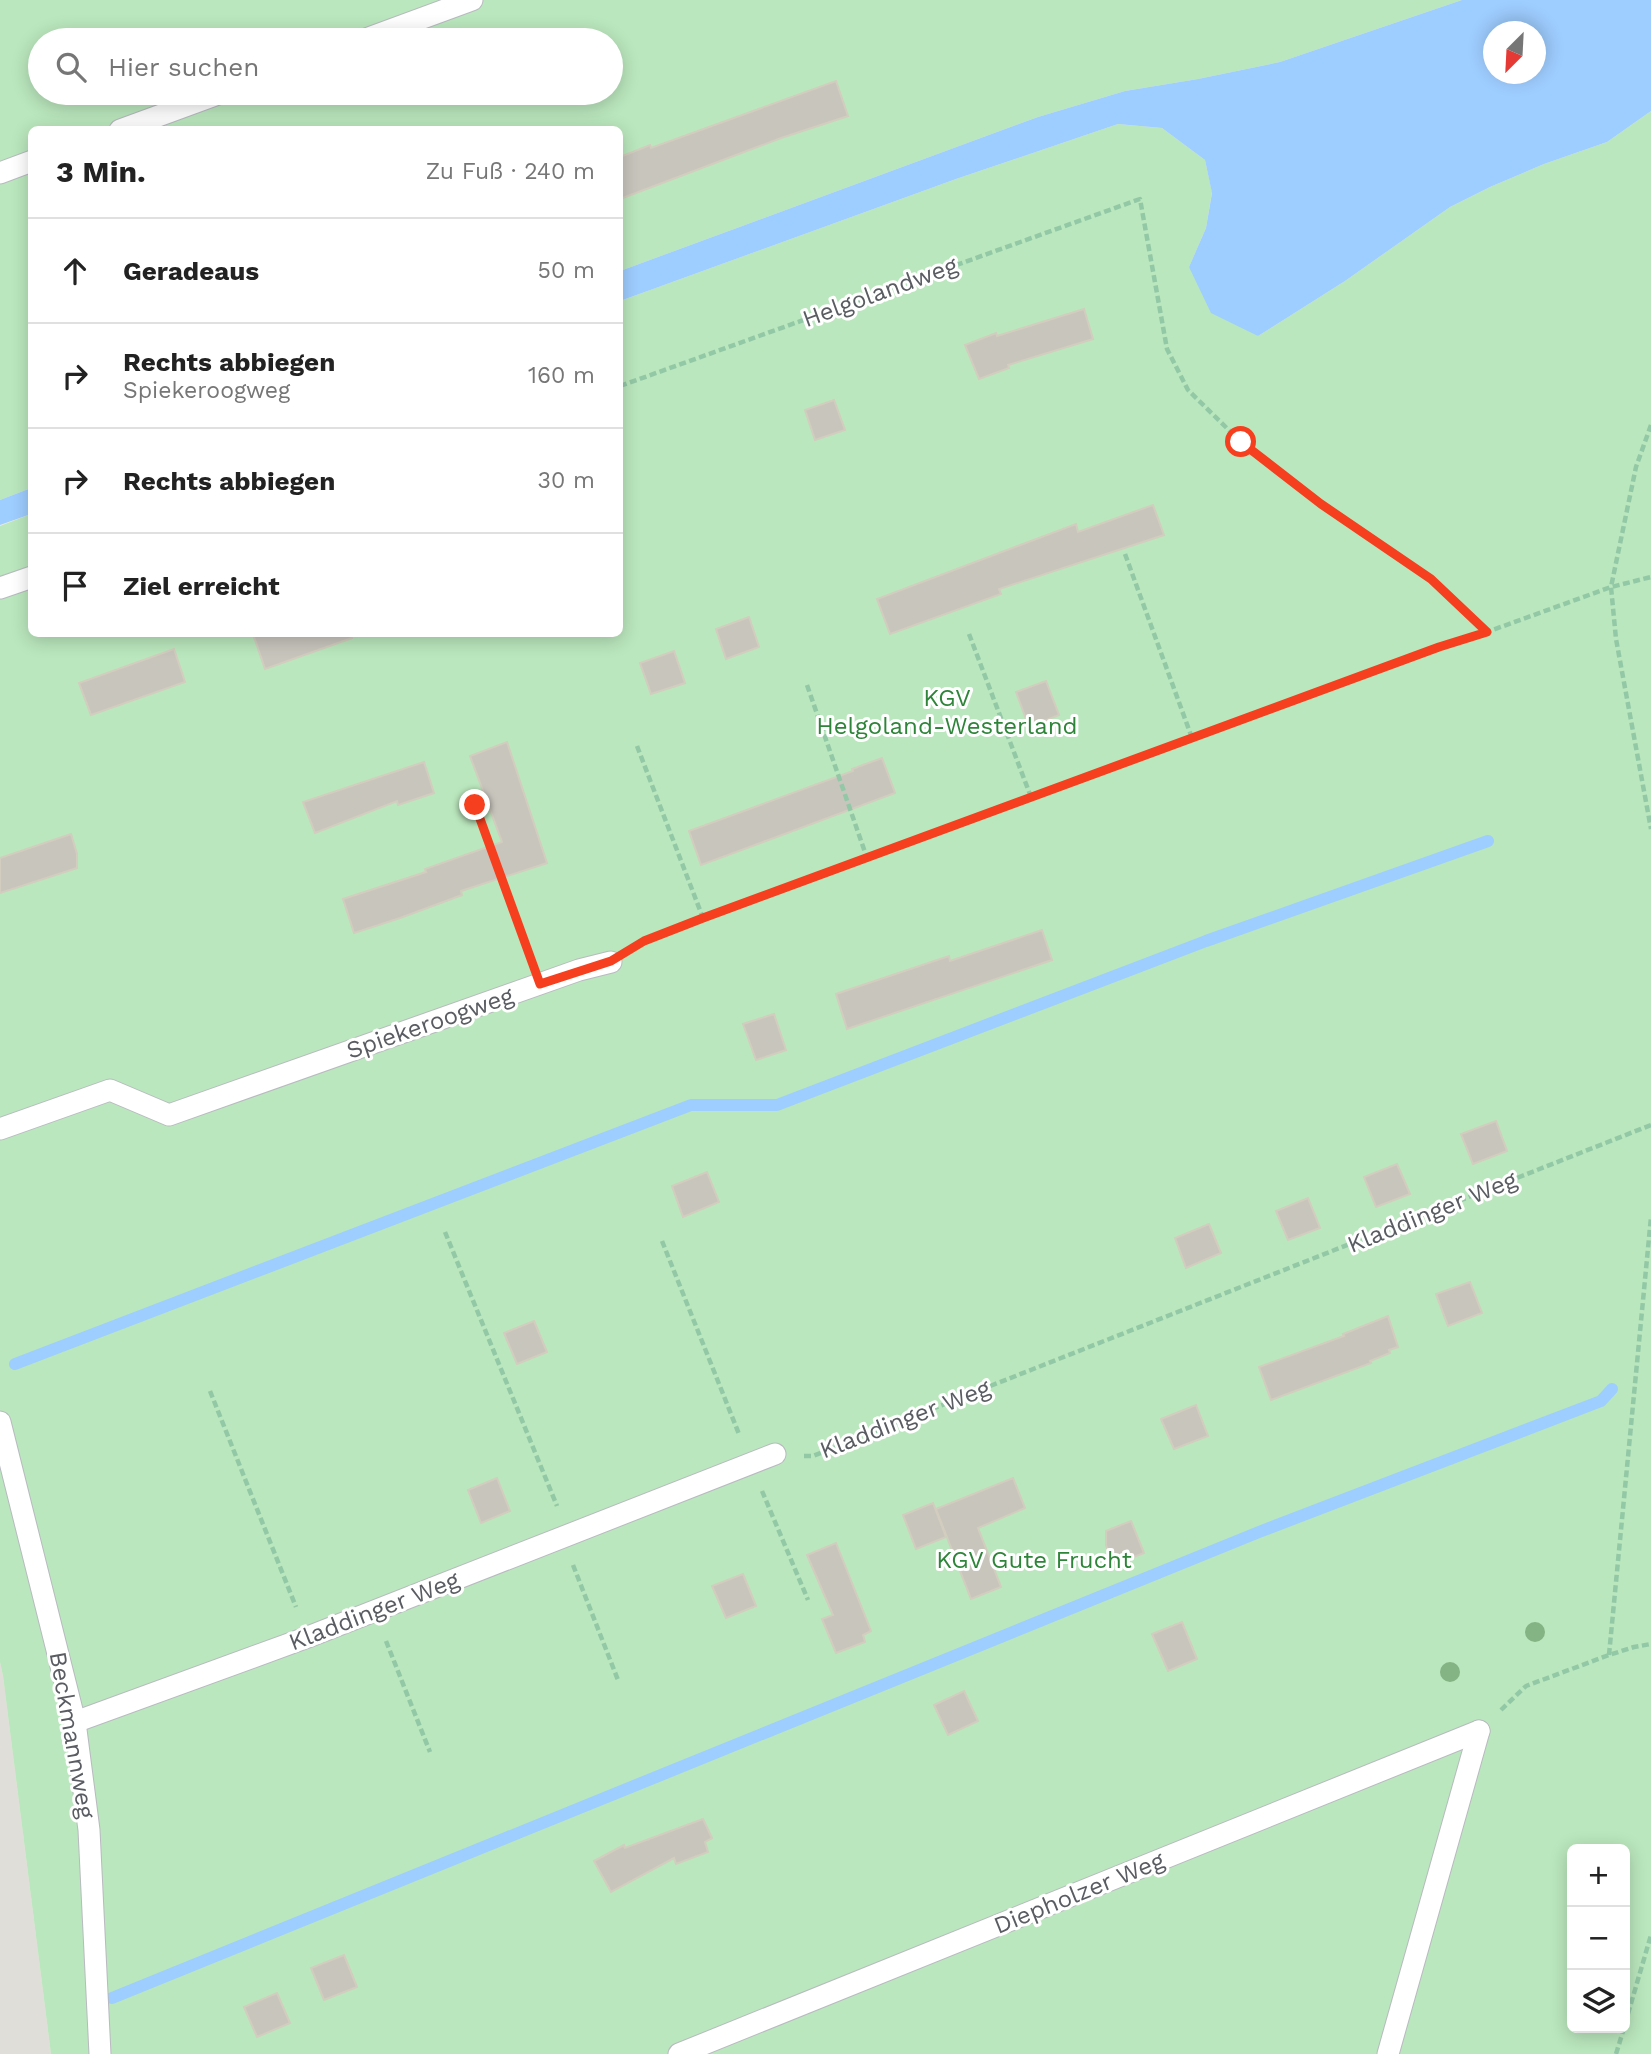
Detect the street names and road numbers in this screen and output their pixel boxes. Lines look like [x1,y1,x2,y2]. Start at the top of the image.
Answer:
street label: Helgolandweg [799,251,962,333]
street label: Spiekeroogweg [343,981,517,1065]
street label: Kladdinger Weg [1343,1165,1521,1259]
street label: Kladdinger Weg [816,1374,994,1464]
street label: Kladdinger Weg [285,1566,463,1656]
street label: Beckmannweg [44,1649,100,1821]
street label: Diepholzer Weg [990,1846,1168,1940]

